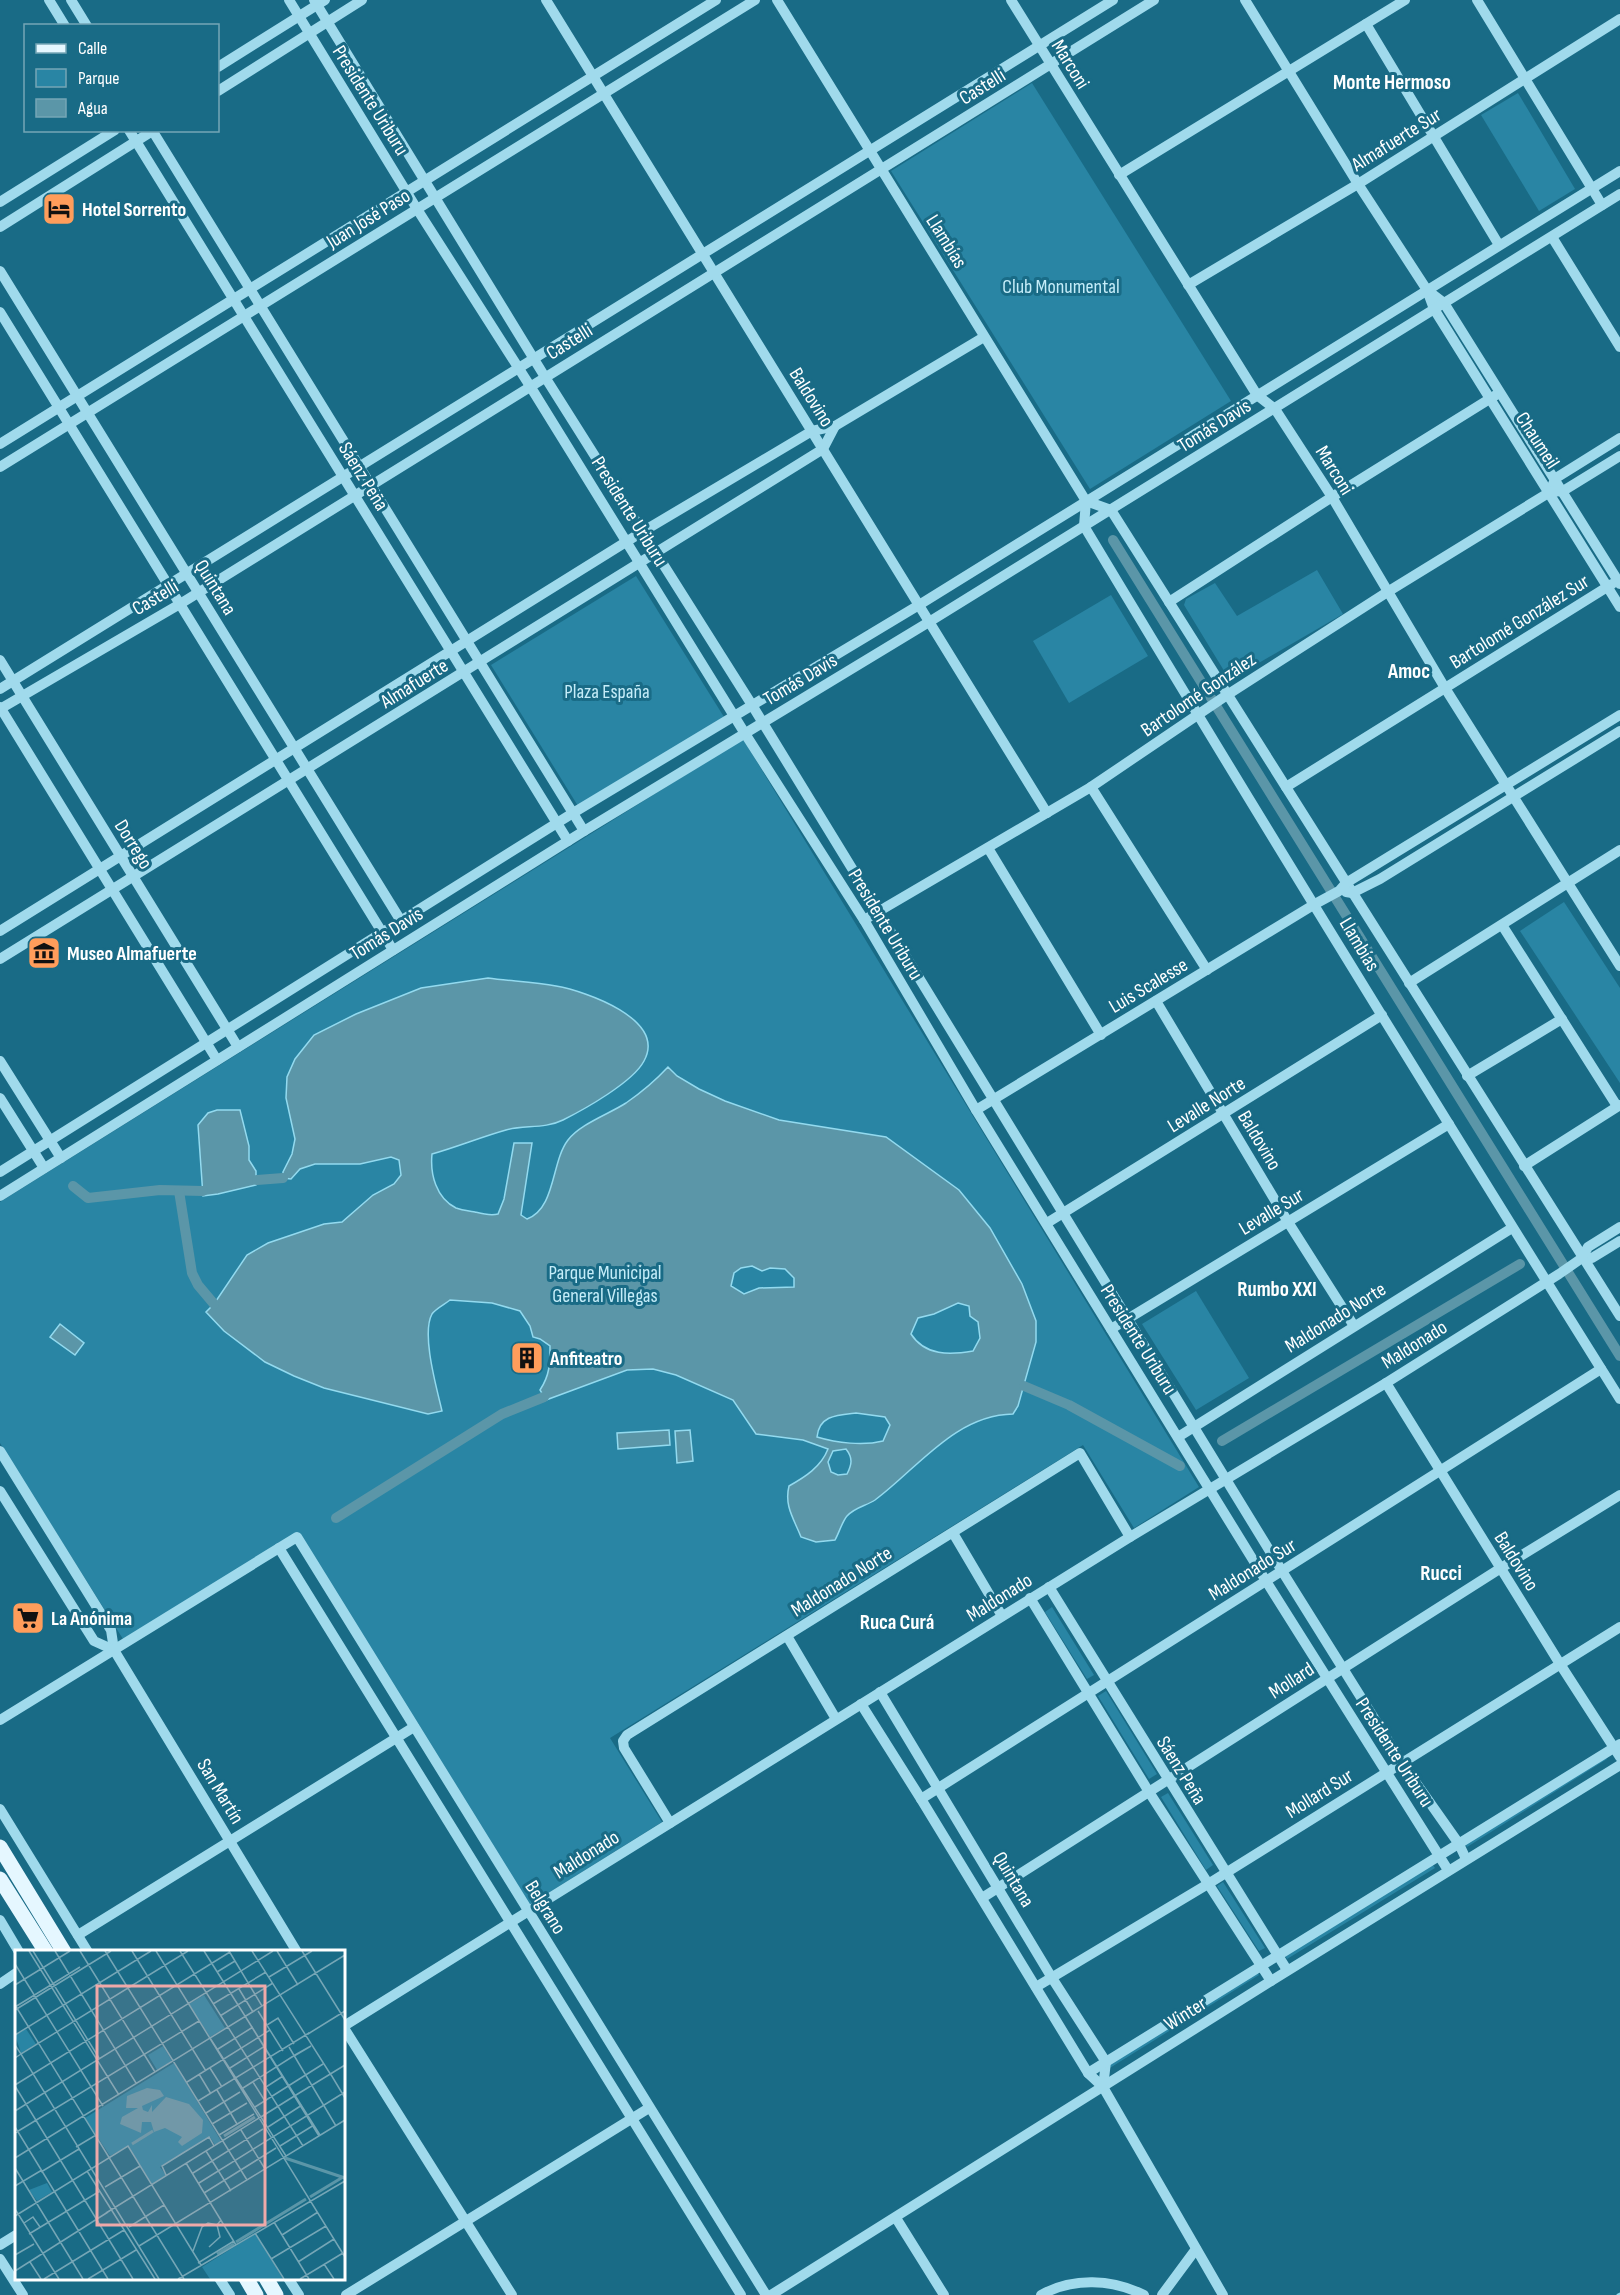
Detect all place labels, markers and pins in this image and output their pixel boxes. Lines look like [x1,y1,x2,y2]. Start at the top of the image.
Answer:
hotel icon: Hotel Sorrento [41,191,77,227]
place label: Hotel Sorrento [82,198,186,222]
museum icon: Museo Almafuerte [26,935,62,971]
place label: Museo Almafuerte [67,942,197,966]
building icon: Anfiteatro [509,1340,545,1376]
place label: Anfiteatro [549,1347,623,1371]
supermarket icon: La Anónima [10,1600,46,1636]
place label: La Anónima [51,1607,132,1631]

